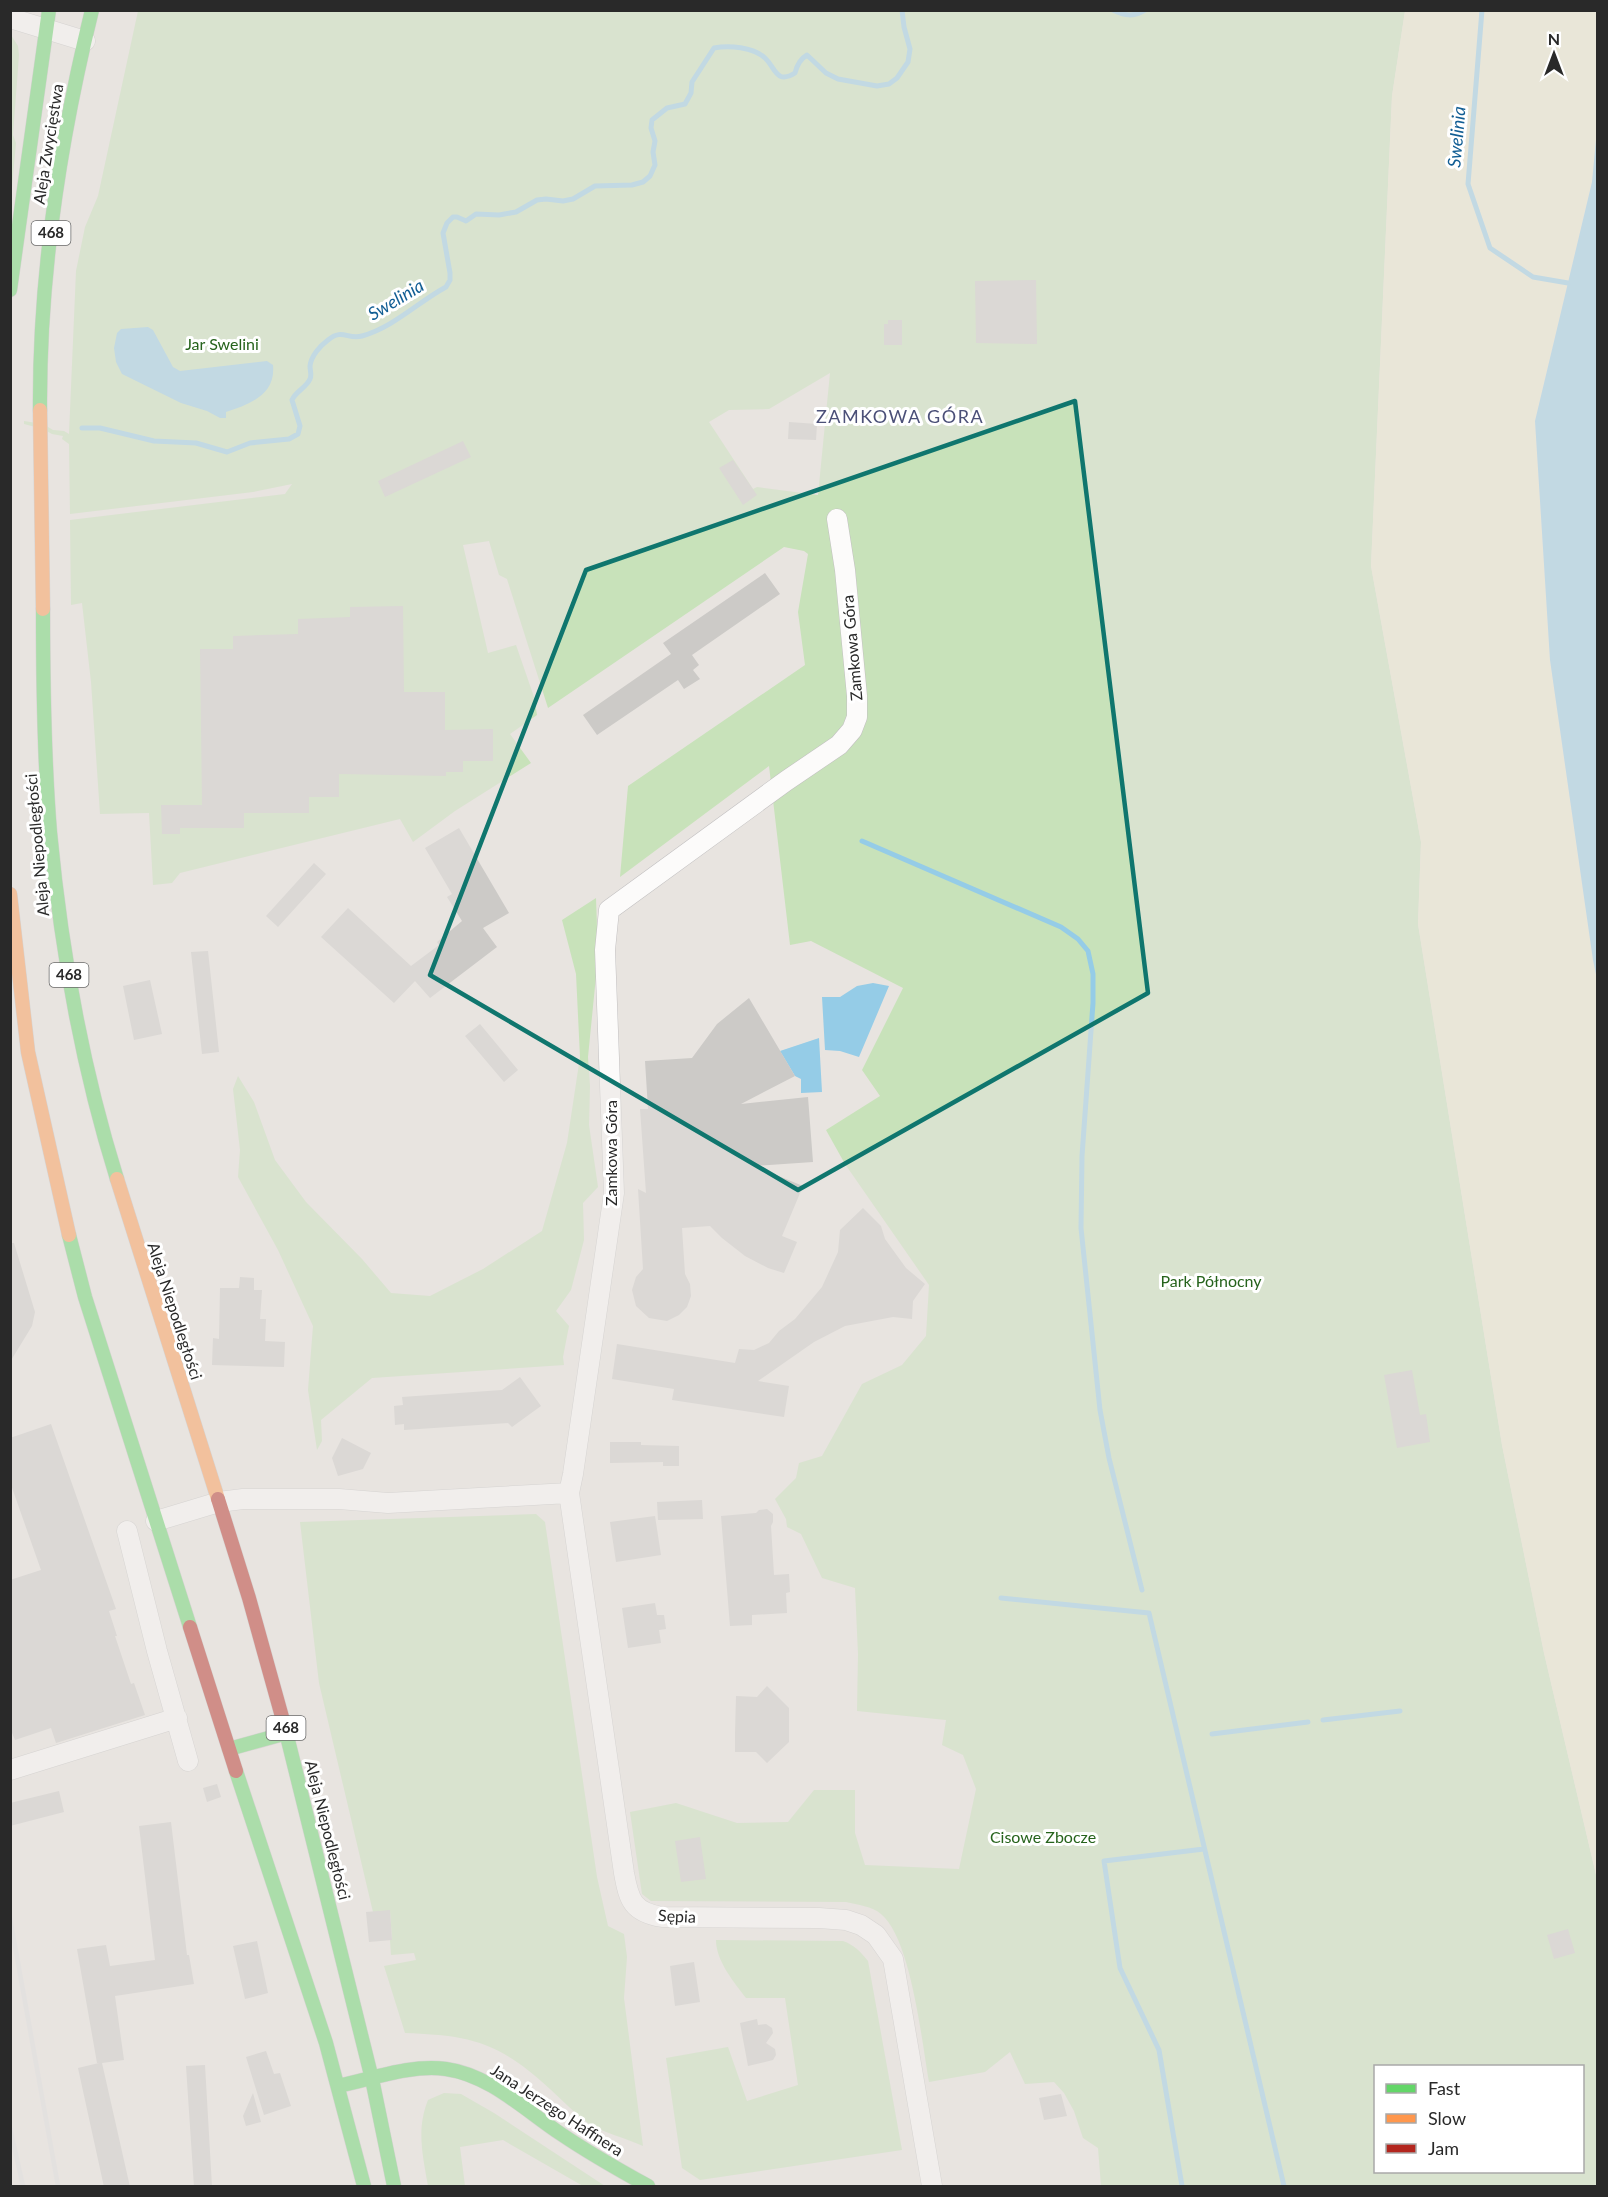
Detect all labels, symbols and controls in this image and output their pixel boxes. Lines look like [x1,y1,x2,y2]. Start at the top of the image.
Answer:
north arrow [1524,24,1584,84]
text: N [1548,29,1560,48]
street label: Aleja Zwycięstwa [29,82,66,206]
water label: Swelinia [1442,105,1470,168]
road number: 468 [32,221,70,245]
water label: Swelinia [364,274,427,324]
park label: Jar Swelini [185,334,259,353]
district label: ZAMKOWA GÓRA [816,405,984,427]
street label: Zamkowa Góra [837,594,866,702]
street label: Aleja Niepodległości [21,773,52,917]
road number: 468 [50,963,88,987]
street label: Zamkowa Góra [601,1100,620,1206]
street label: Aleja Niepodległości [144,1240,207,1382]
park label: Park Północny [1160,1271,1262,1290]
road number: 468 [266,1716,306,1740]
street label: Aleja Niepodległości [302,1758,355,1902]
park label: Cisowe Zbocze [990,1827,1096,1846]
street label: Sępia [658,1905,696,1926]
street label: Jana Jerzego Haffnera [488,2060,627,2159]
legend [1374,2065,1584,2173]
text: Fast [1428,2077,1461,2099]
text: Slow [1428,2107,1466,2129]
text: Jam [1428,2137,1459,2159]

